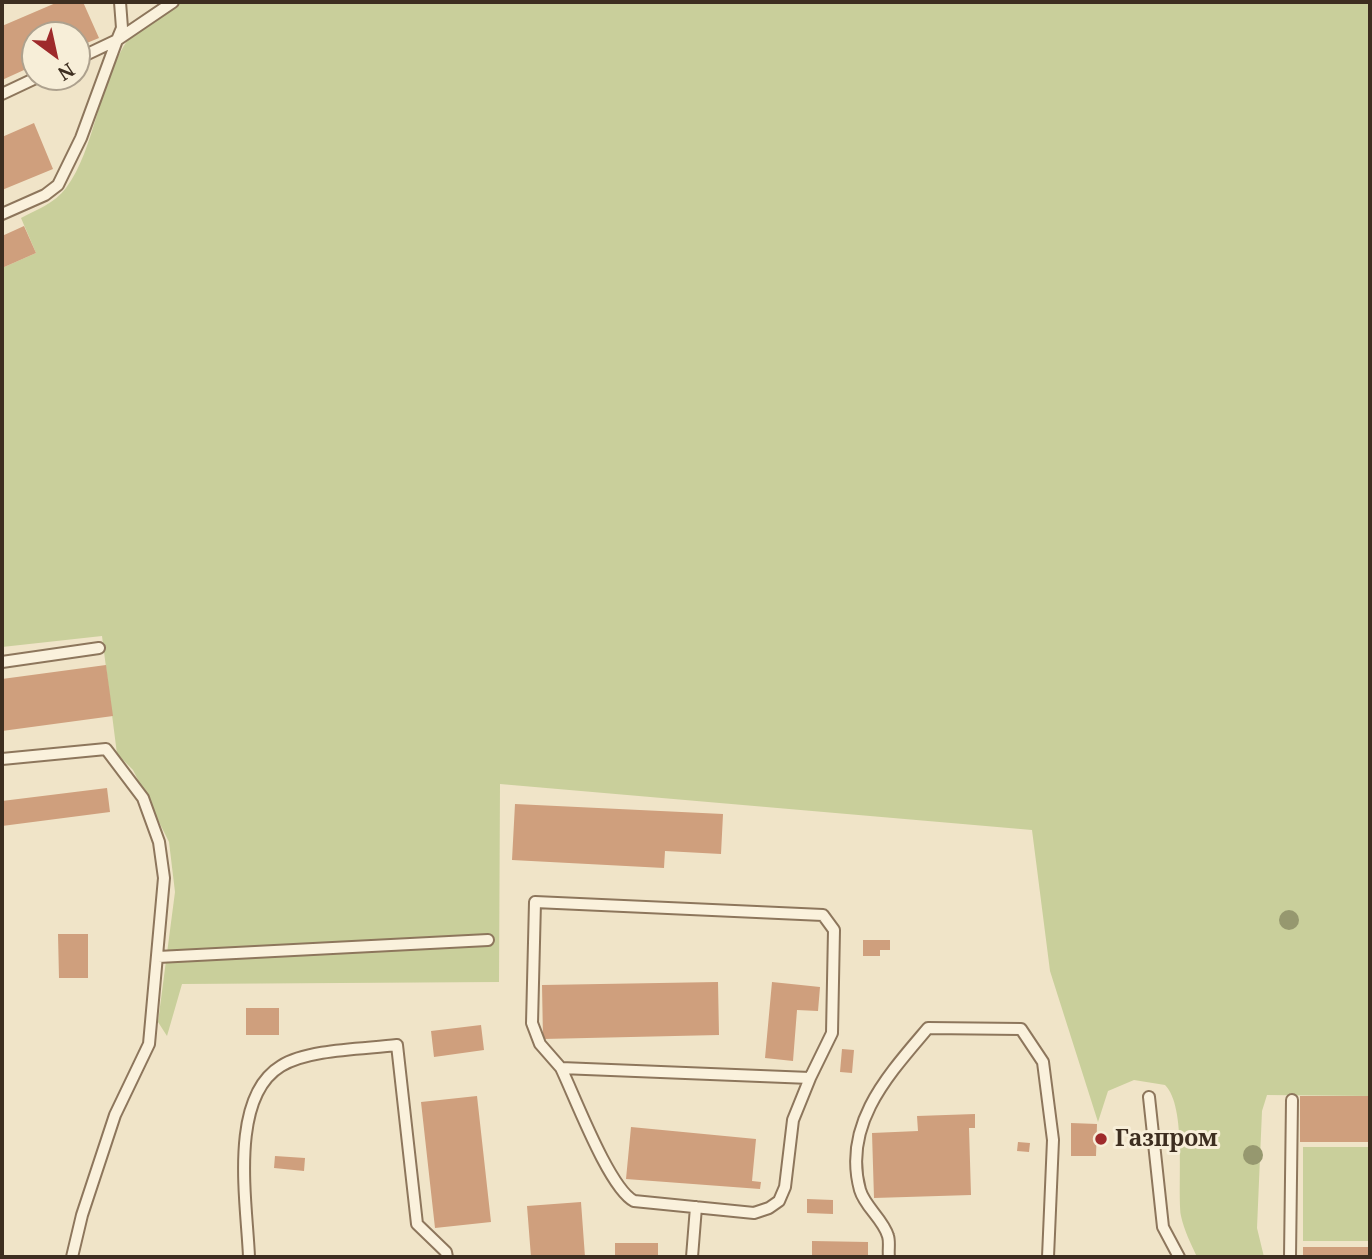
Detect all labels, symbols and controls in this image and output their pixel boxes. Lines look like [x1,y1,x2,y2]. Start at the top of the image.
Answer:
north arrow [21,21,91,91]
text: N [53,57,80,87]
place label: Газпром [1115,1125,1218,1153]
marker: Газпром [1093,1131,1109,1147]

